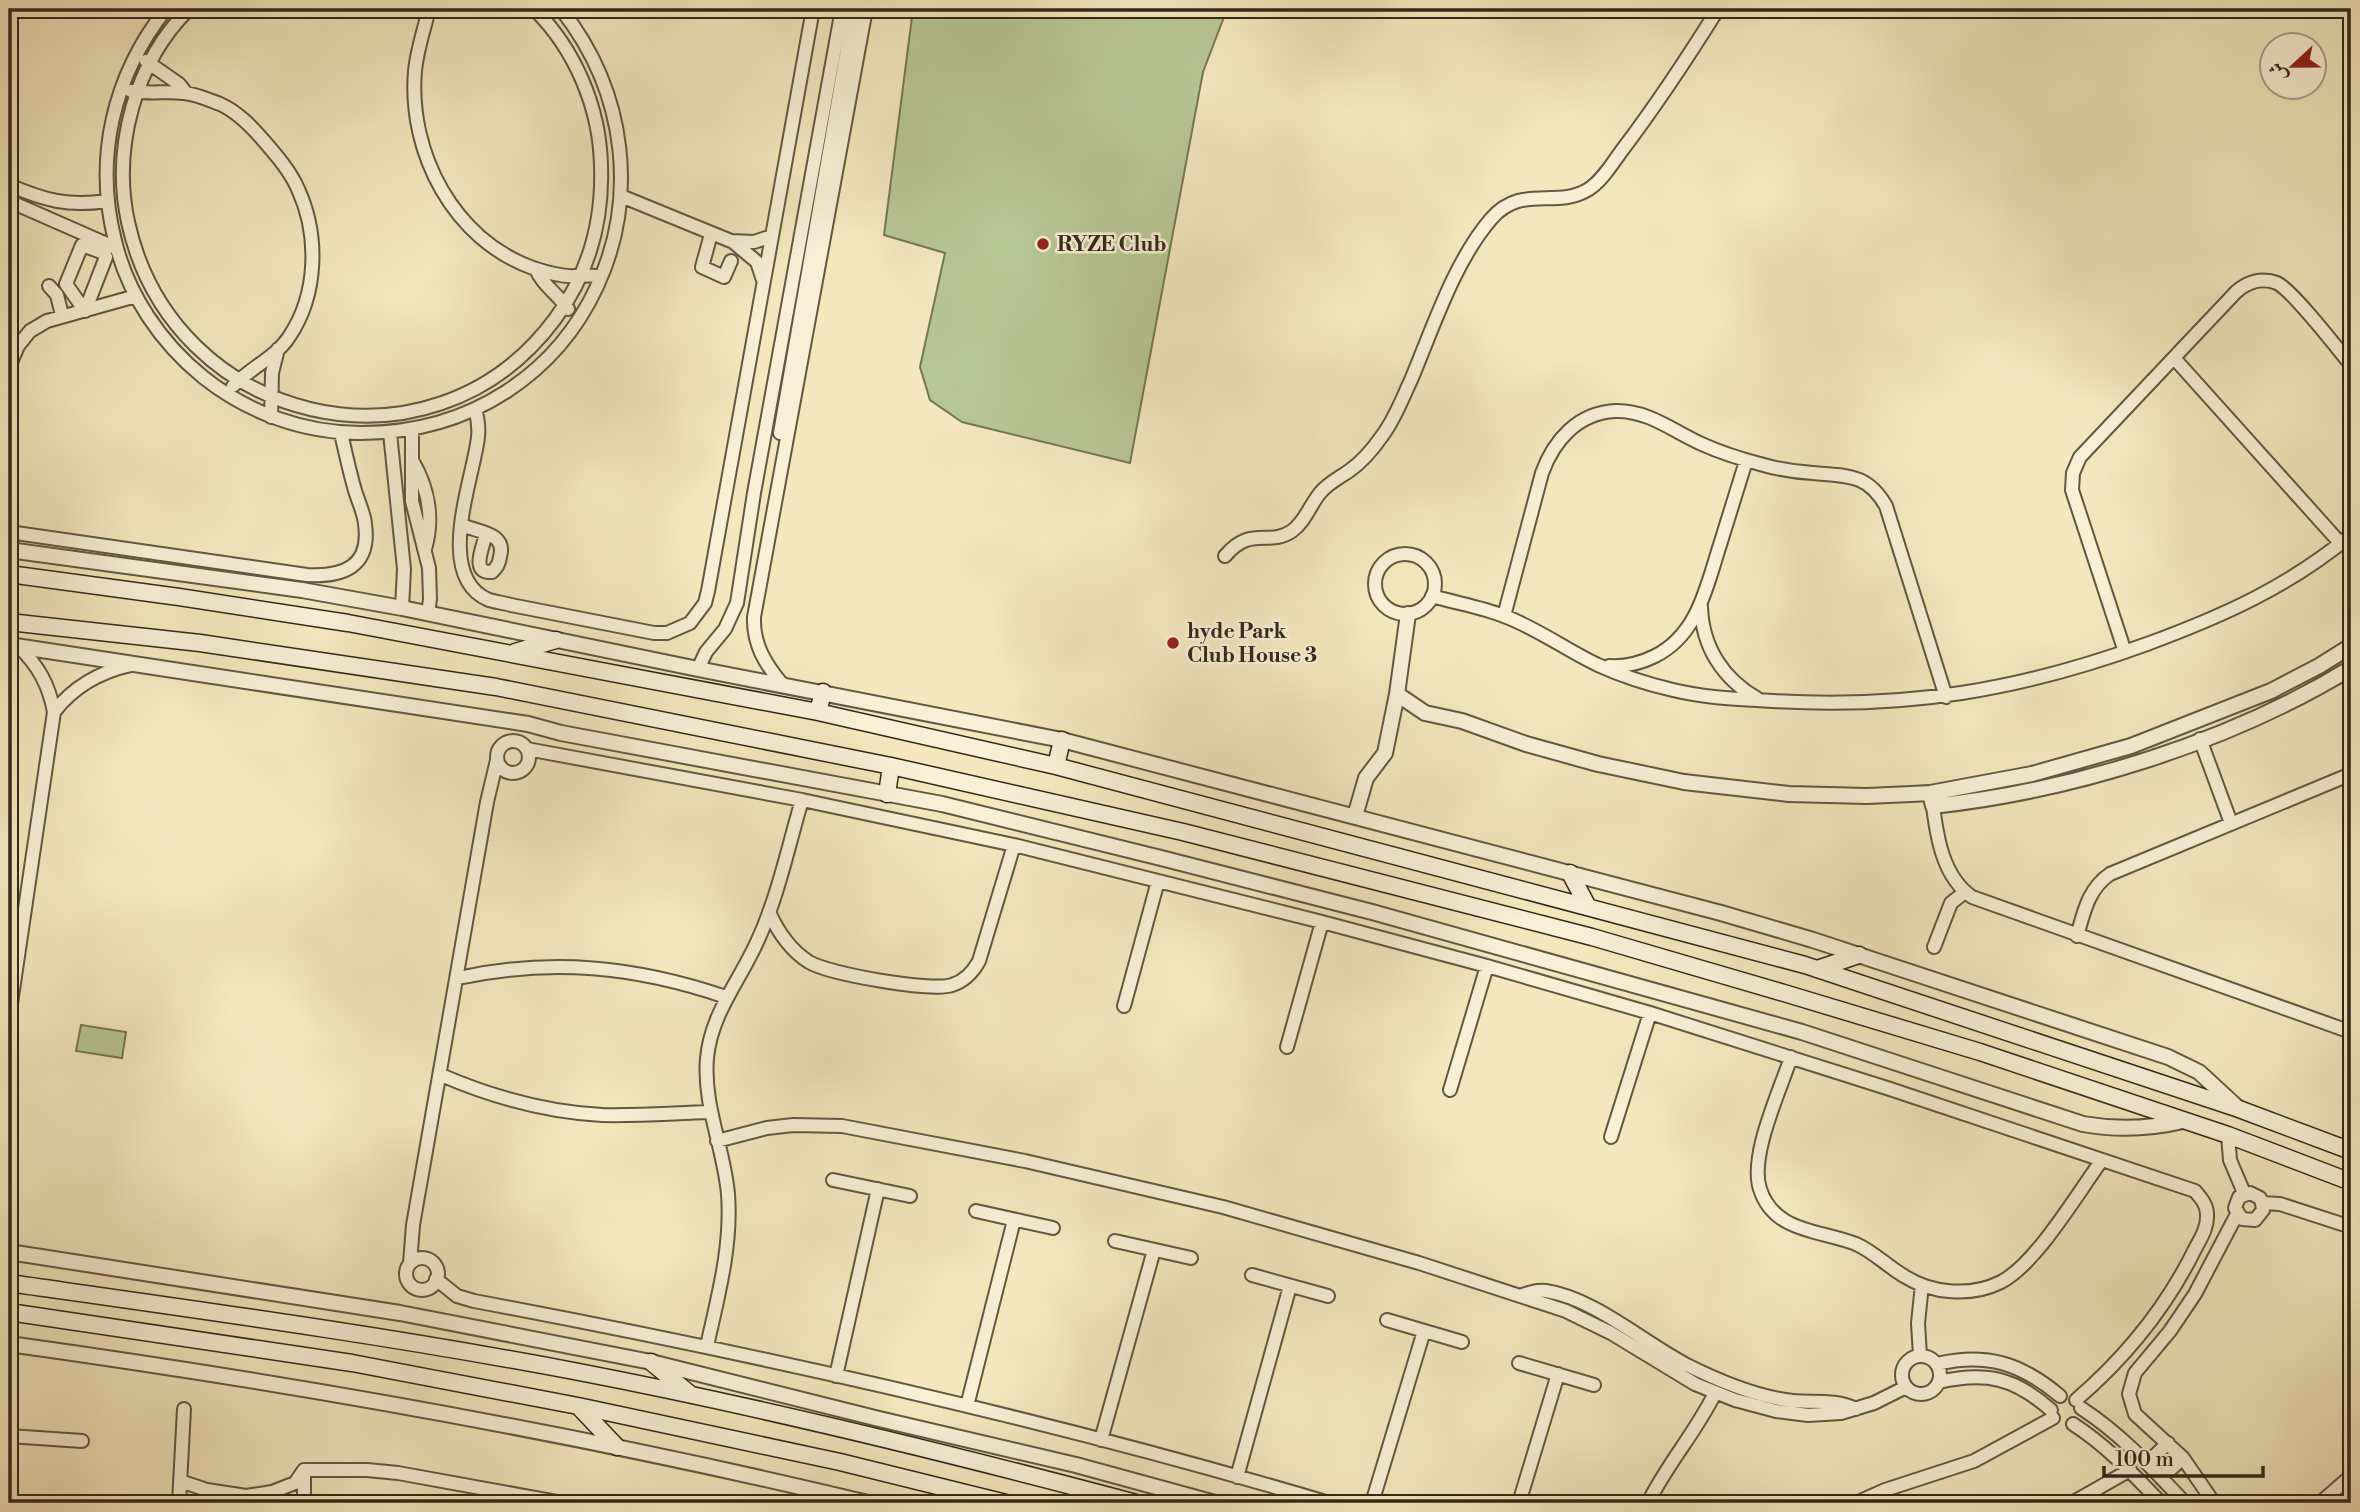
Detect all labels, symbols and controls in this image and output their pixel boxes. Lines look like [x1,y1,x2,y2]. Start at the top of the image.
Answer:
north arrow [2258,32,2328,102]
text: ش [2264,59,2293,85]
place label: RYZE Club [1057,232,1167,258]
marker: RYZE Club [1035,236,1051,252]
place label: hyde Park Club House 3 [1187,619,1317,669]
marker: hyde Park Club House 3 [1165,635,1181,651]
scale bar [2104,1435,2264,1479]
text: 100 m [2115,1447,2174,1473]

